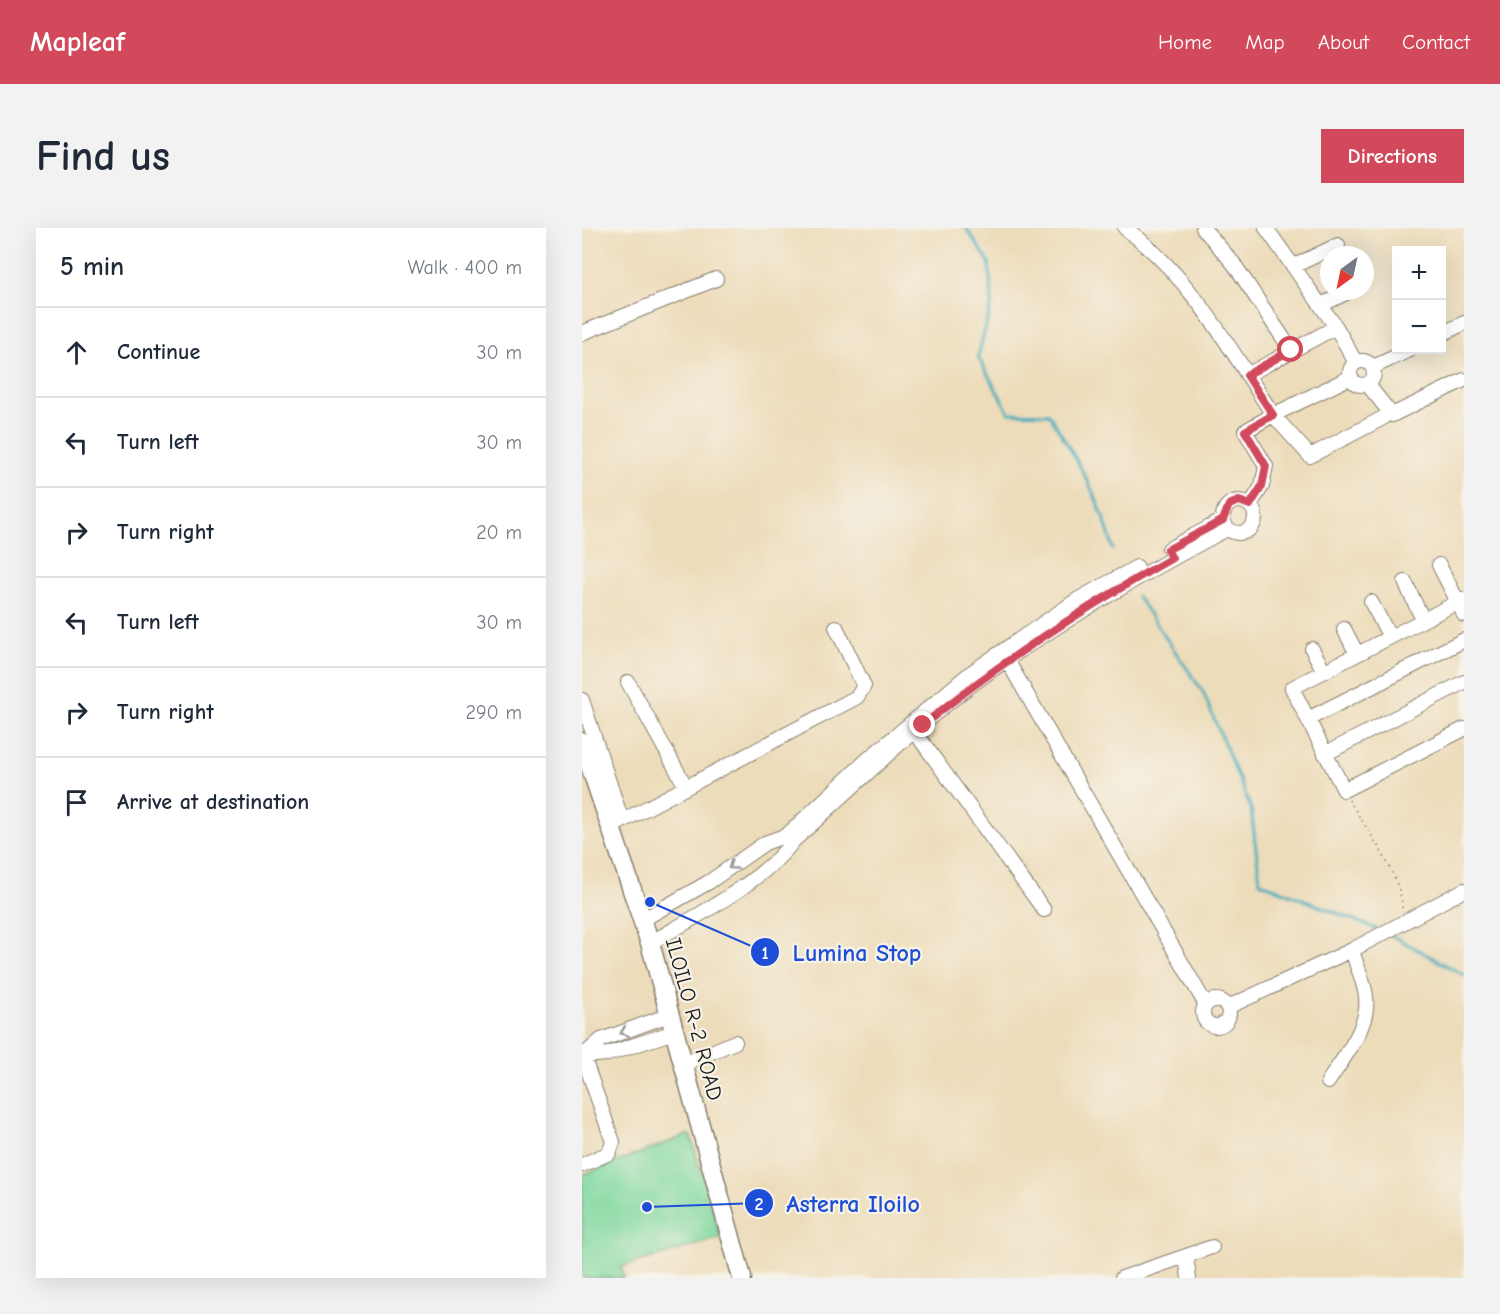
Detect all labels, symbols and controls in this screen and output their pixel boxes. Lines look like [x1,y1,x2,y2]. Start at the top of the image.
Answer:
text: Mapleaf [30,26,125,58]
text: Home [1158,30,1212,54]
text: Map [1245,30,1285,54]
text: About [1318,30,1369,54]
text: Contact [1402,30,1470,54]
button: Directions [1321,129,1464,183]
text: Find us [36,132,170,181]
north arrow [1320,246,1374,300]
map controls [1392,246,1446,354]
button: + [1392,246,1446,300]
text: 5 min [60,252,124,282]
text: Walk · 400 m [408,256,522,279]
button: − [1392,300,1446,354]
icon: ahead [60,336,93,369]
route start [1277,336,1303,362]
text: Continue [117,339,200,365]
text: 30 m [476,341,522,364]
icon: left [60,426,93,459]
text: Turn left [117,429,199,455]
text: 30 m [476,431,522,454]
icon: right [60,516,93,549]
text: Turn right [117,519,214,545]
text: 20 m [476,521,522,544]
icon: left [60,606,93,639]
text: Turn left [117,609,199,635]
text: 30 m [476,611,522,634]
icon: right [60,696,93,729]
text: Turn right [117,699,214,725]
text: 290 m [466,701,522,724]
route end [909,711,935,737]
icon: arrive [60,786,93,819]
text: Arrive at destination [117,789,309,815]
one-way arrow [727,859,738,870]
callout: Lumina Stop [750,931,933,973]
street label: ILOILO R-2 ROAD [660,935,728,1104]
text: Lumina Stop [793,939,921,967]
text: 1 [761,943,769,964]
one-way arrow [619,1024,630,1037]
callout: Asterra Iloilo [744,1182,932,1224]
text: Asterra Iloilo [786,1190,920,1218]
text: 2 [755,1194,764,1215]

